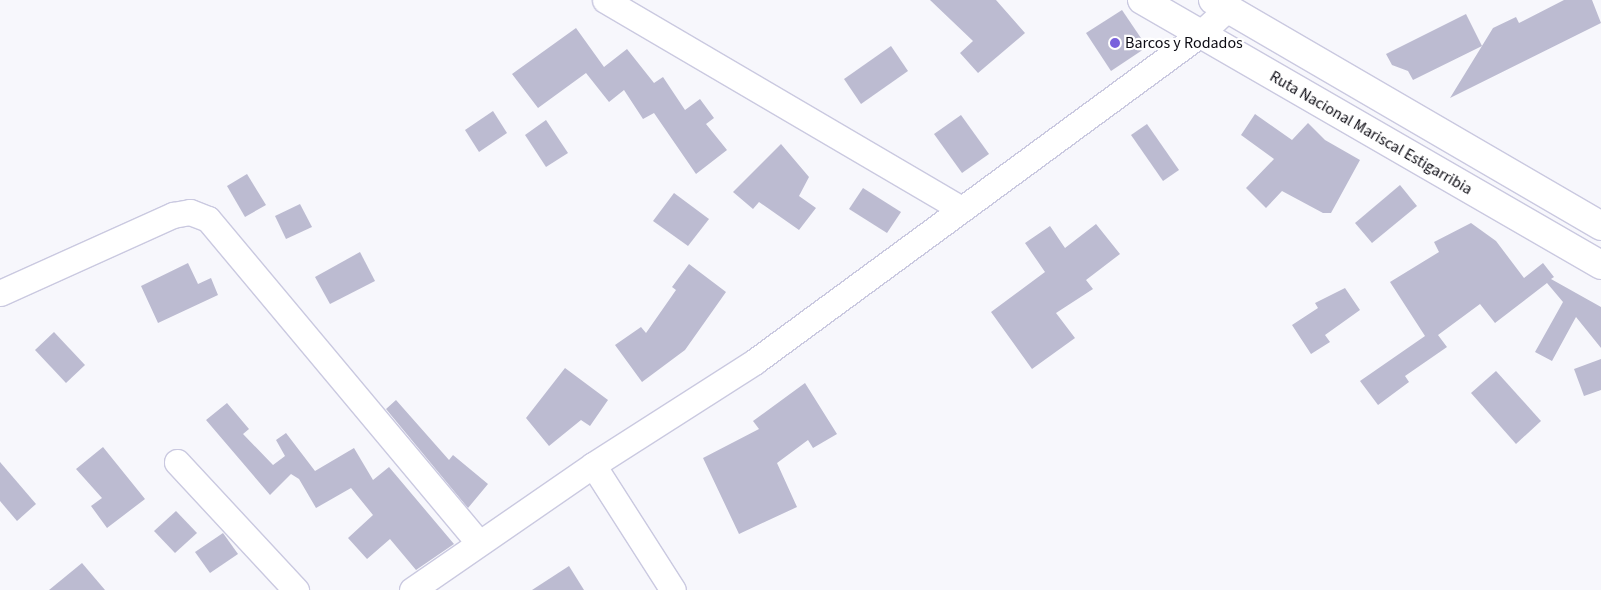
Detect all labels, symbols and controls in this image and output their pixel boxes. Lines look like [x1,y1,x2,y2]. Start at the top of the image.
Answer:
place label: Barcos y Rodados [1125,33,1243,53]
marker: Barcos y Rodados [1109,37,1121,49]
street label: Ruta Nacional Mariscal Estigarribia [1266,67,1476,199]

